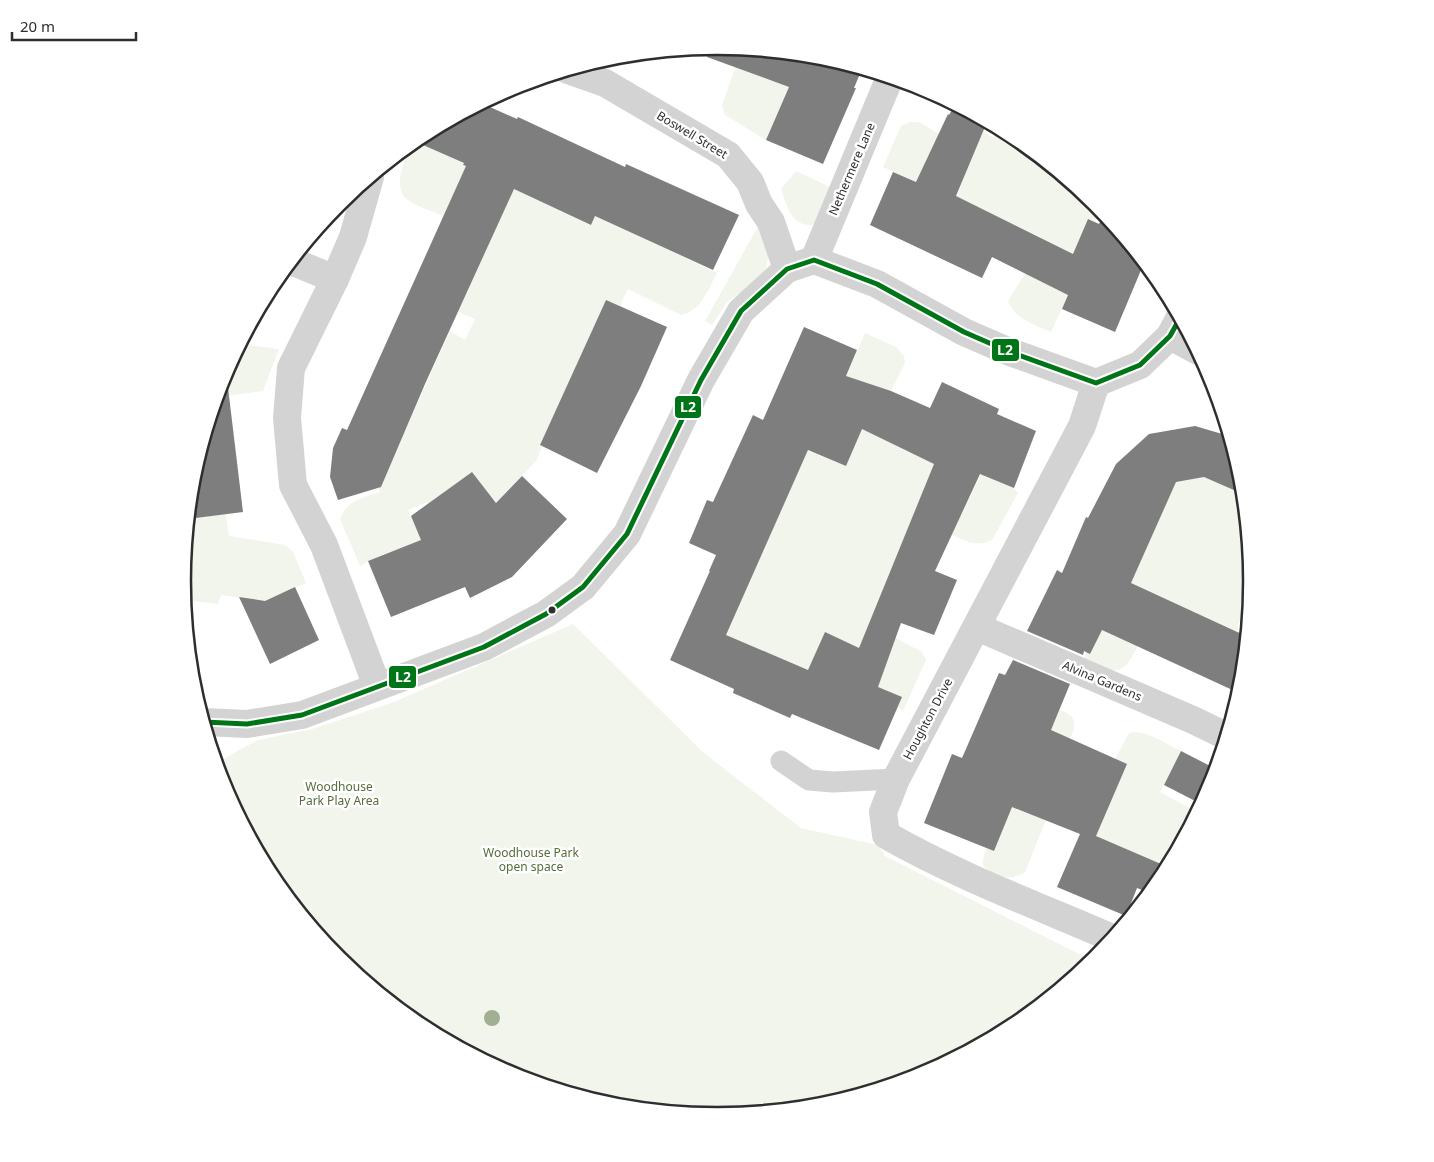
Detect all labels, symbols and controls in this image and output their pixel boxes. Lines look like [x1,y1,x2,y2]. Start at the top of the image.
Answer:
scale bar [12,10,136,42]
text: 20 m [20,16,55,36]
street label: Boswell Street [654,107,731,163]
street label: Nethermere Lane [824,120,879,218]
line badge: L2 [991,338,1020,362]
text: L2 [997,340,1013,359]
line badge: L2 [674,395,702,419]
text: L2 [680,397,696,416]
unlabelled marker [547,605,557,615]
street label: Alvina Gardens [1060,656,1145,705]
line badge: L2 [388,665,417,689]
text: L2 [395,667,411,686]
street label: Houghton Drive [899,675,956,763]
park label: Woodhouse Park Play Area [299,778,379,809]
park label: Woodhouse Park open space [483,844,580,875]

